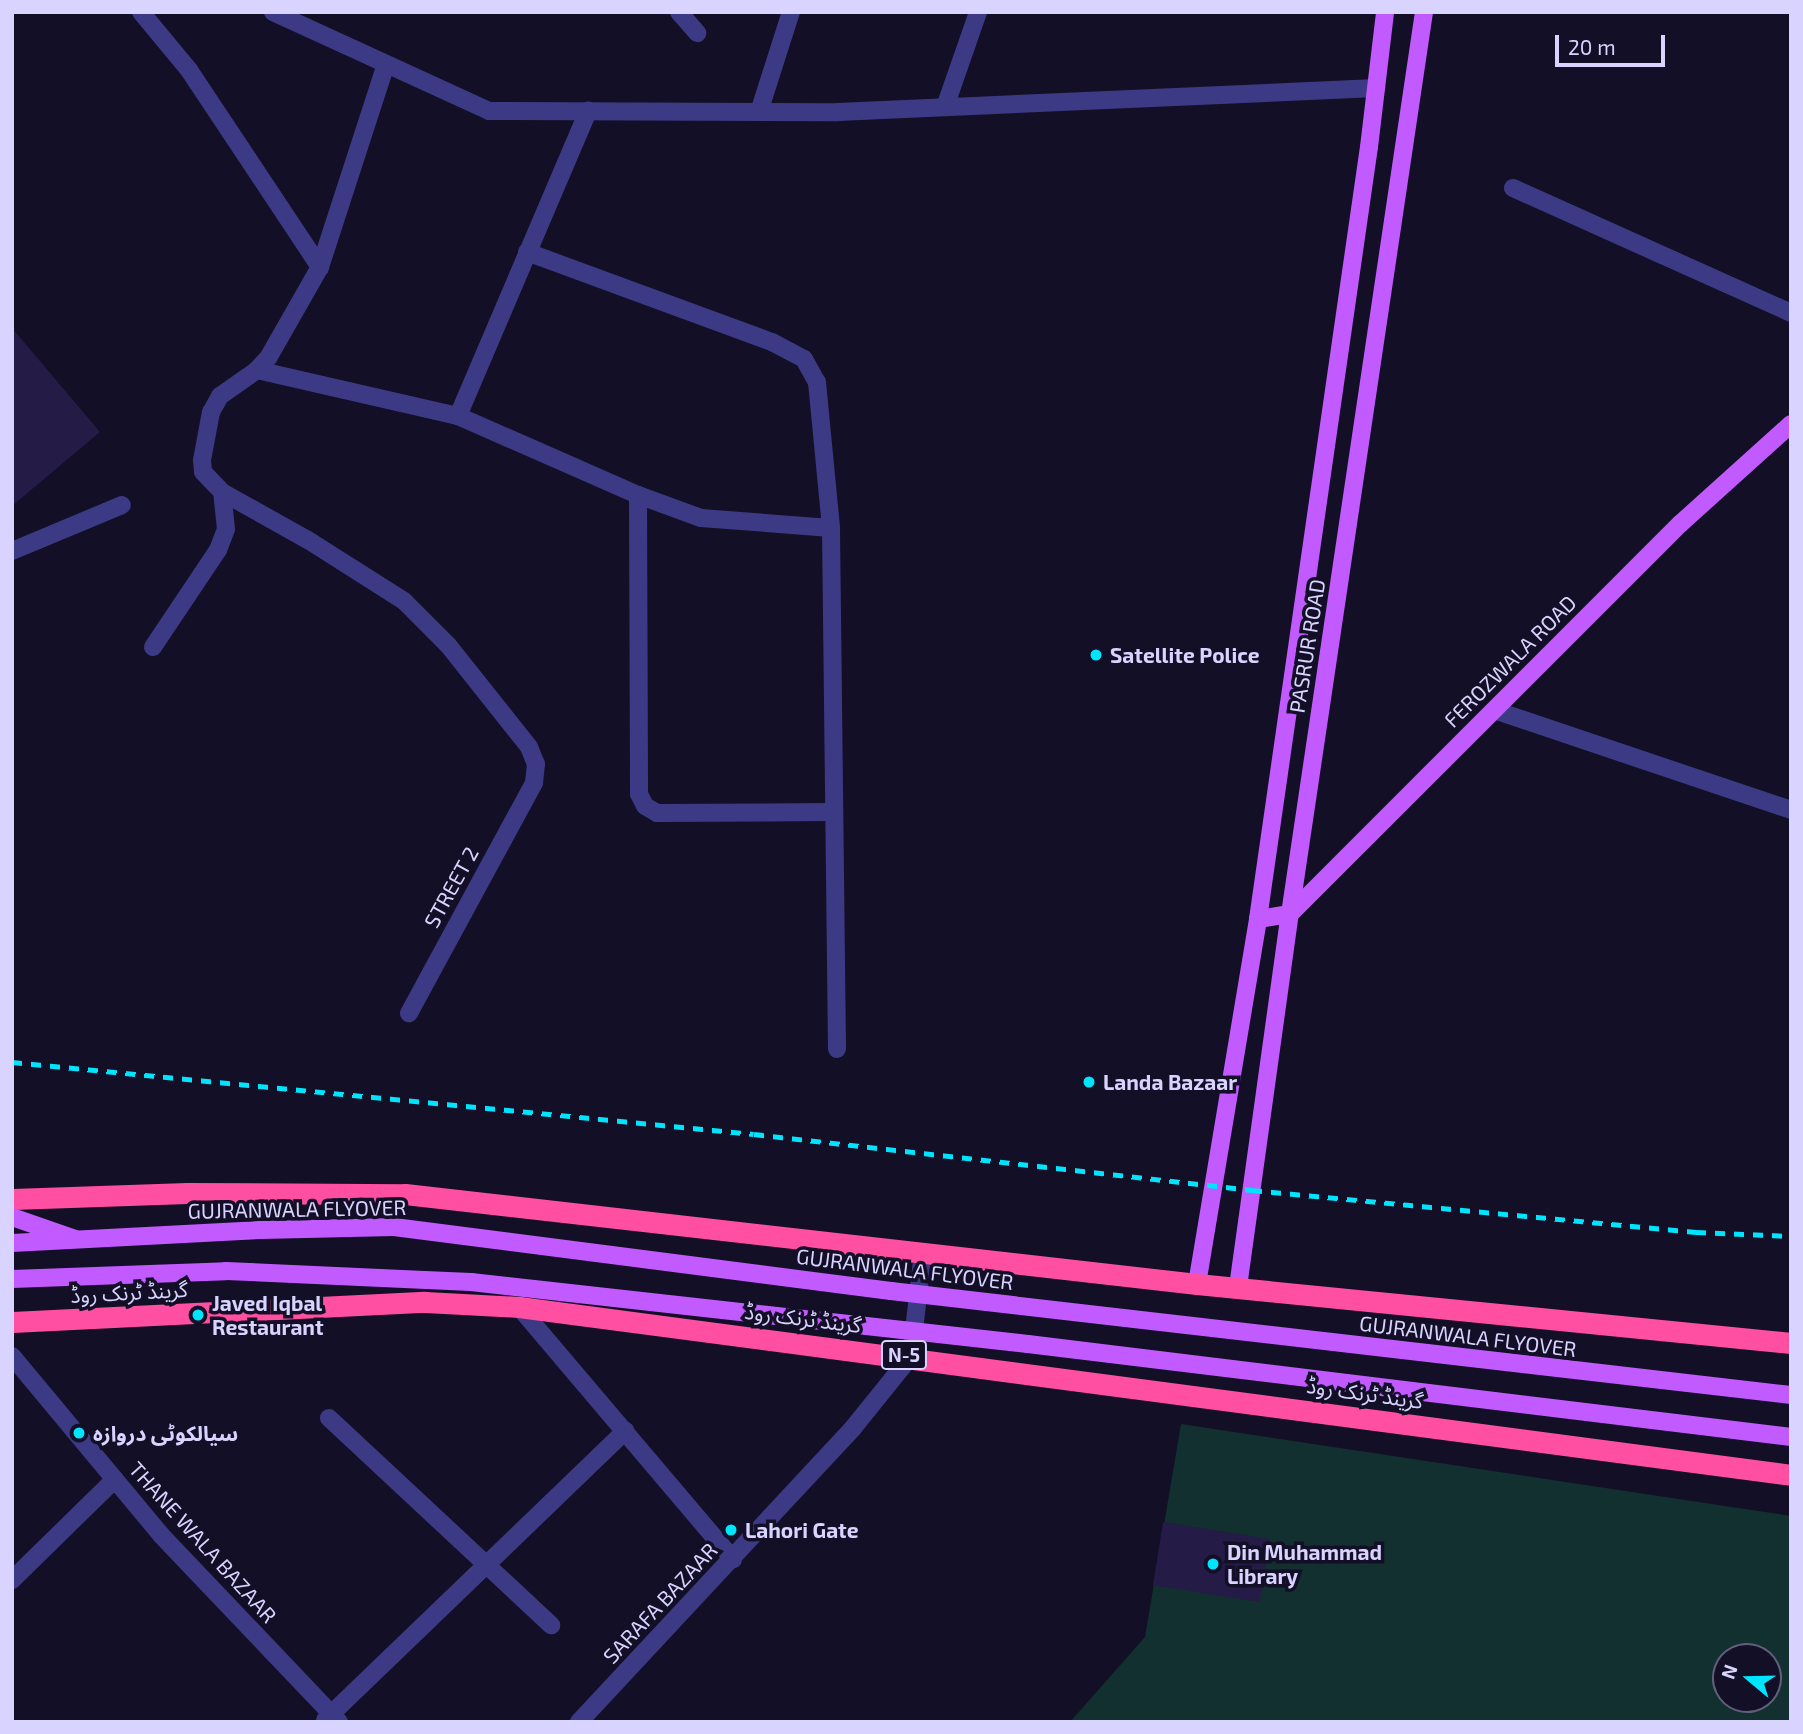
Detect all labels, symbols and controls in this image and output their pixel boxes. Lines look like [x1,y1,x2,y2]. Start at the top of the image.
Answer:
scale bar [1558,21,1668,65]
text: 20 m [1568,34,1616,59]
street label: PASRUR ROAD [1284,577,1330,715]
street label: FEROZWALA ROAD [1439,590,1581,732]
place label: Satellite Police [1110,642,1260,668]
marker: Satellite Police [1088,647,1104,663]
street label: STREET 2 [418,842,484,932]
place label: Landa Bazaar [1103,1069,1237,1095]
marker: Landa Bazaar [1081,1074,1097,1090]
street label: GUJRANWALA FLYOVER [187,1194,407,1224]
street label: GUJRANWALA FLYOVER [795,1243,1015,1295]
street label: گرینڈ ٹرنک روڈ [70,1276,188,1308]
place label: Javed Iqbal Restaurant [212,1290,324,1340]
street label: گرینڈ ٹرنک روڈ [743,1298,863,1338]
marker: Javed Iqbal Restaurant [190,1307,206,1323]
street label: GUJRANWALA FLYOVER [1358,1310,1578,1362]
road number: N-5 [880,1340,928,1371]
street label: گرینڈ ٹرنک روڈ [1305,1372,1425,1414]
place label: سیالکوٹی دروازہ [93,1420,238,1446]
marker: سیالکوٹی دروازہ [71,1425,87,1441]
street label: THANE WALA BAZAAR [124,1456,282,1628]
place label: Lahori Gate [745,1517,859,1543]
marker: Lahori Gate [723,1522,739,1538]
street label: SARAFA BAZAAR [598,1537,722,1669]
place label: Din Muhammad Library [1227,1539,1382,1589]
marker: Din Muhammad Library [1205,1556,1221,1572]
north arrow [1712,1643,1782,1713]
text: N [1715,1661,1742,1682]

